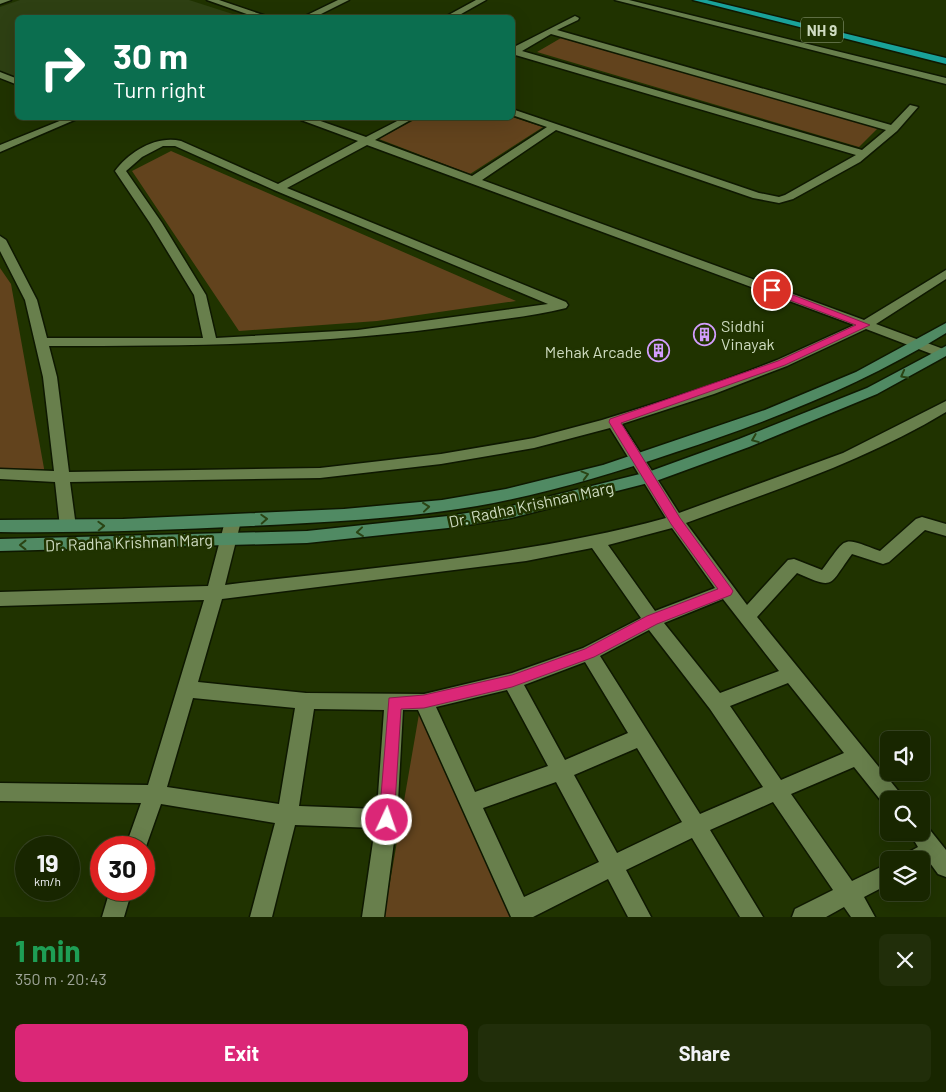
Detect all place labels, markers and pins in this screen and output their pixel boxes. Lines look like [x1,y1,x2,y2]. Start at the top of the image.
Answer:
pin [751,269,793,311]
place label: Siddhi Vinayak [721,316,775,353]
building icon: Siddhi Vinayak [693,322,717,346]
building icon: Mehak Arcade [646,339,670,363]
place label: Mehak Arcade [545,342,642,361]

